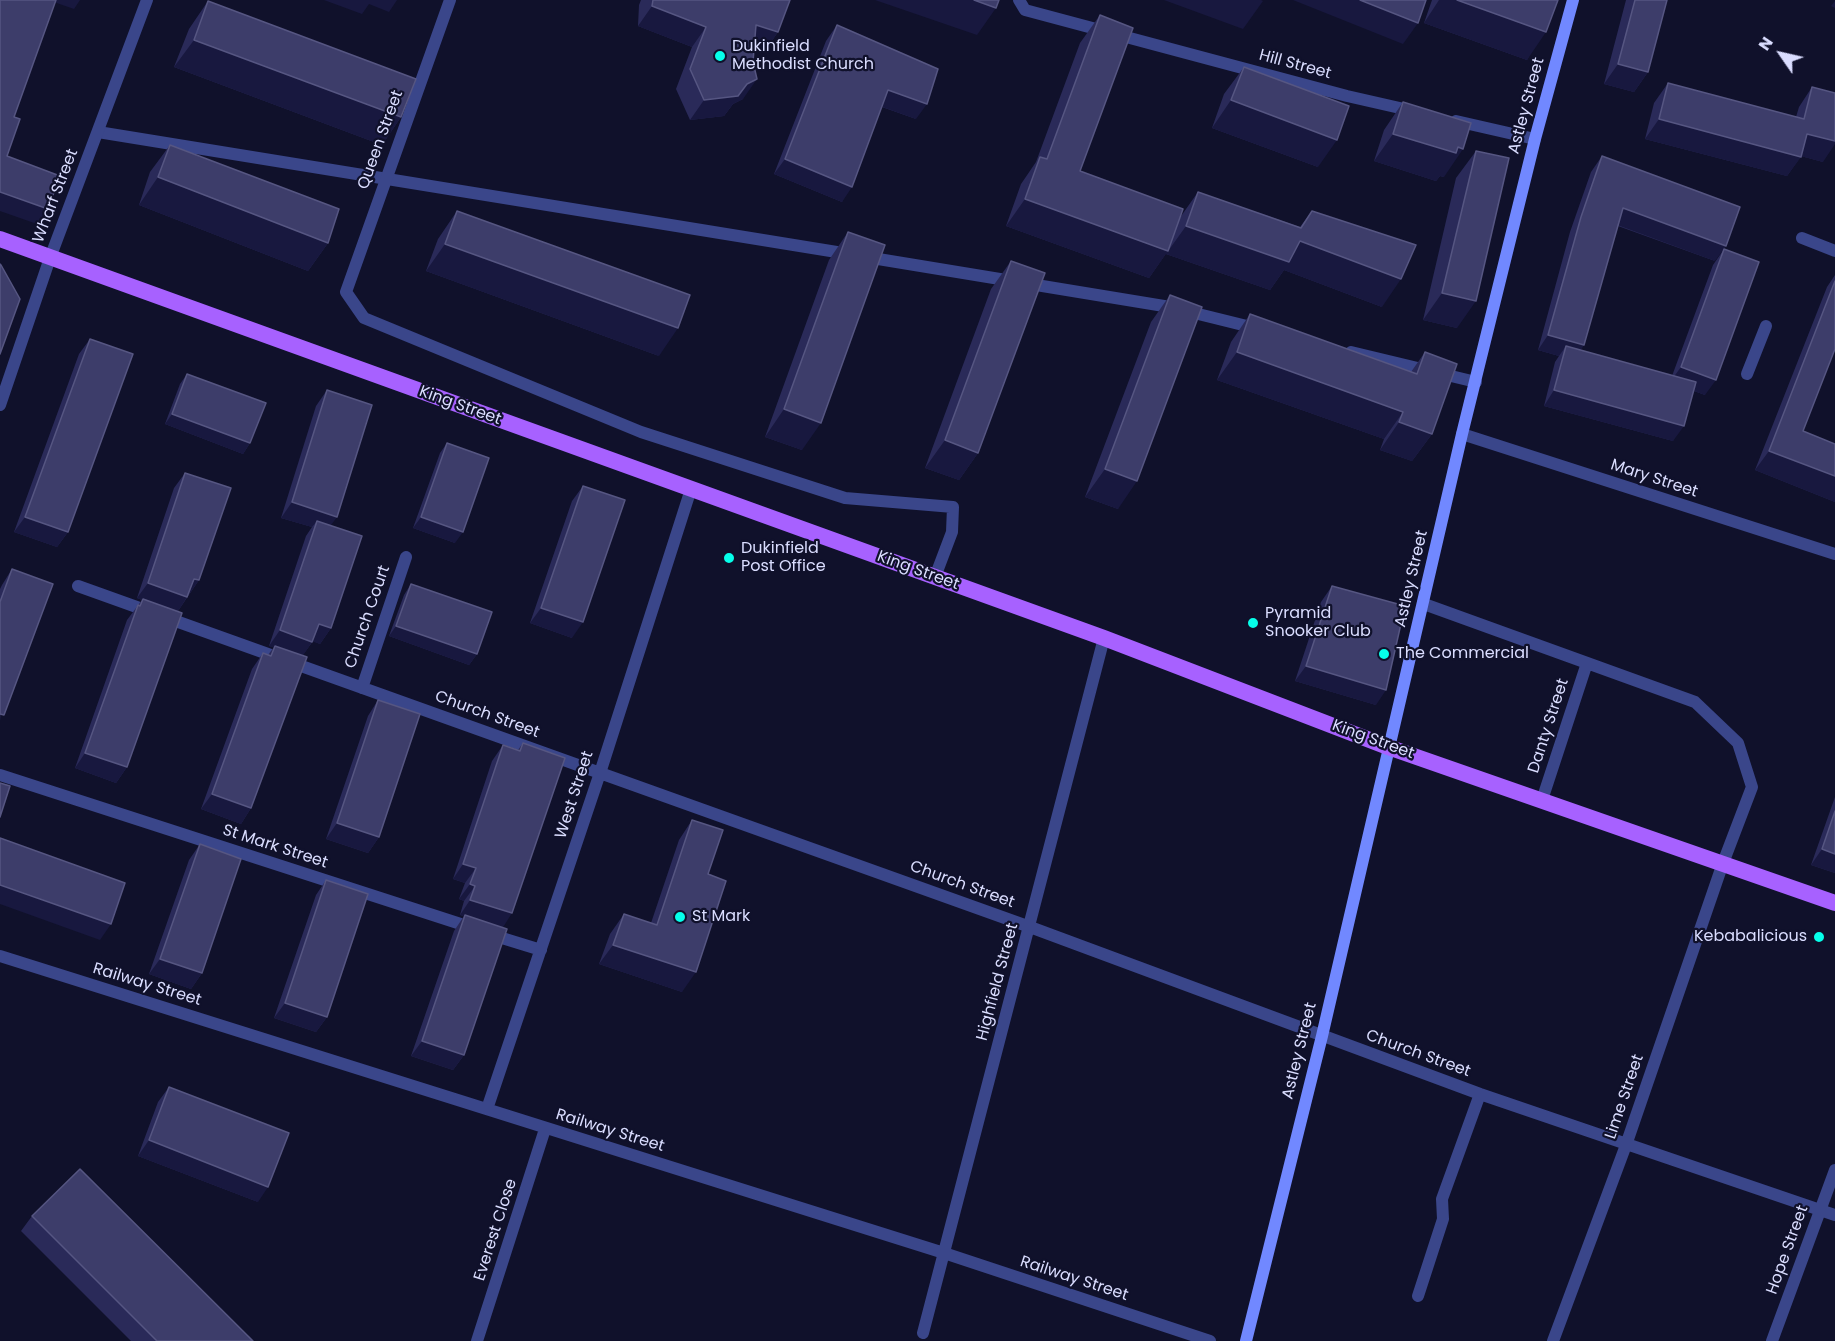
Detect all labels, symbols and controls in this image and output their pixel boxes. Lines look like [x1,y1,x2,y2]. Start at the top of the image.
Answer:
north arrow [1751,24,1811,84]
text: N [1753,32,1779,55]
place label: Dukinfield Methodist Church [732,37,874,75]
street label: Hill Street [1257,46,1333,84]
marker: Dukinfield Methodist Church [713,49,727,63]
street label: Astley Street [1505,56,1549,156]
street label: Queen Street [354,88,408,192]
street label: Wharf Street [29,146,83,246]
street label: King Street [416,382,504,430]
street label: Mary Street [1608,456,1700,502]
street label: Astley Street [1392,529,1432,629]
place label: Dukinfield Post Office [741,539,826,577]
street label: King Street [874,547,962,595]
marker: Dukinfield Post Office [722,551,736,565]
street label: Church Court [341,563,395,671]
place label: Pyramid Snooker Club [1265,604,1371,642]
marker: Pyramid Snooker Club [1246,616,1260,630]
place label: The Commercial [1396,644,1529,664]
marker: The Commercial [1377,647,1391,661]
street label: Danty Street [1525,676,1573,776]
street label: Church Street [432,687,542,743]
street label: King Street [1329,716,1417,764]
street label: West Street [552,749,598,841]
street label: St Mark Street [220,821,330,873]
street label: Church Street [907,857,1017,913]
place label: St Mark [692,907,750,927]
marker: St Mark [673,910,687,924]
street label: Highfield Street [973,921,1023,1043]
place label: Kebabalicious [1694,927,1807,947]
marker: Kebabalicious [1812,930,1826,944]
street label: Railway Street [90,959,204,1011]
street label: Astley Street [1279,1001,1321,1101]
street label: Church Street [1363,1026,1473,1082]
street label: Lime Street [1602,1052,1648,1142]
street label: Railway Street [553,1105,667,1157]
street label: Everest Close [470,1177,522,1283]
street label: Hope Street [1763,1203,1813,1297]
street label: Railway Street [1018,1252,1130,1306]

